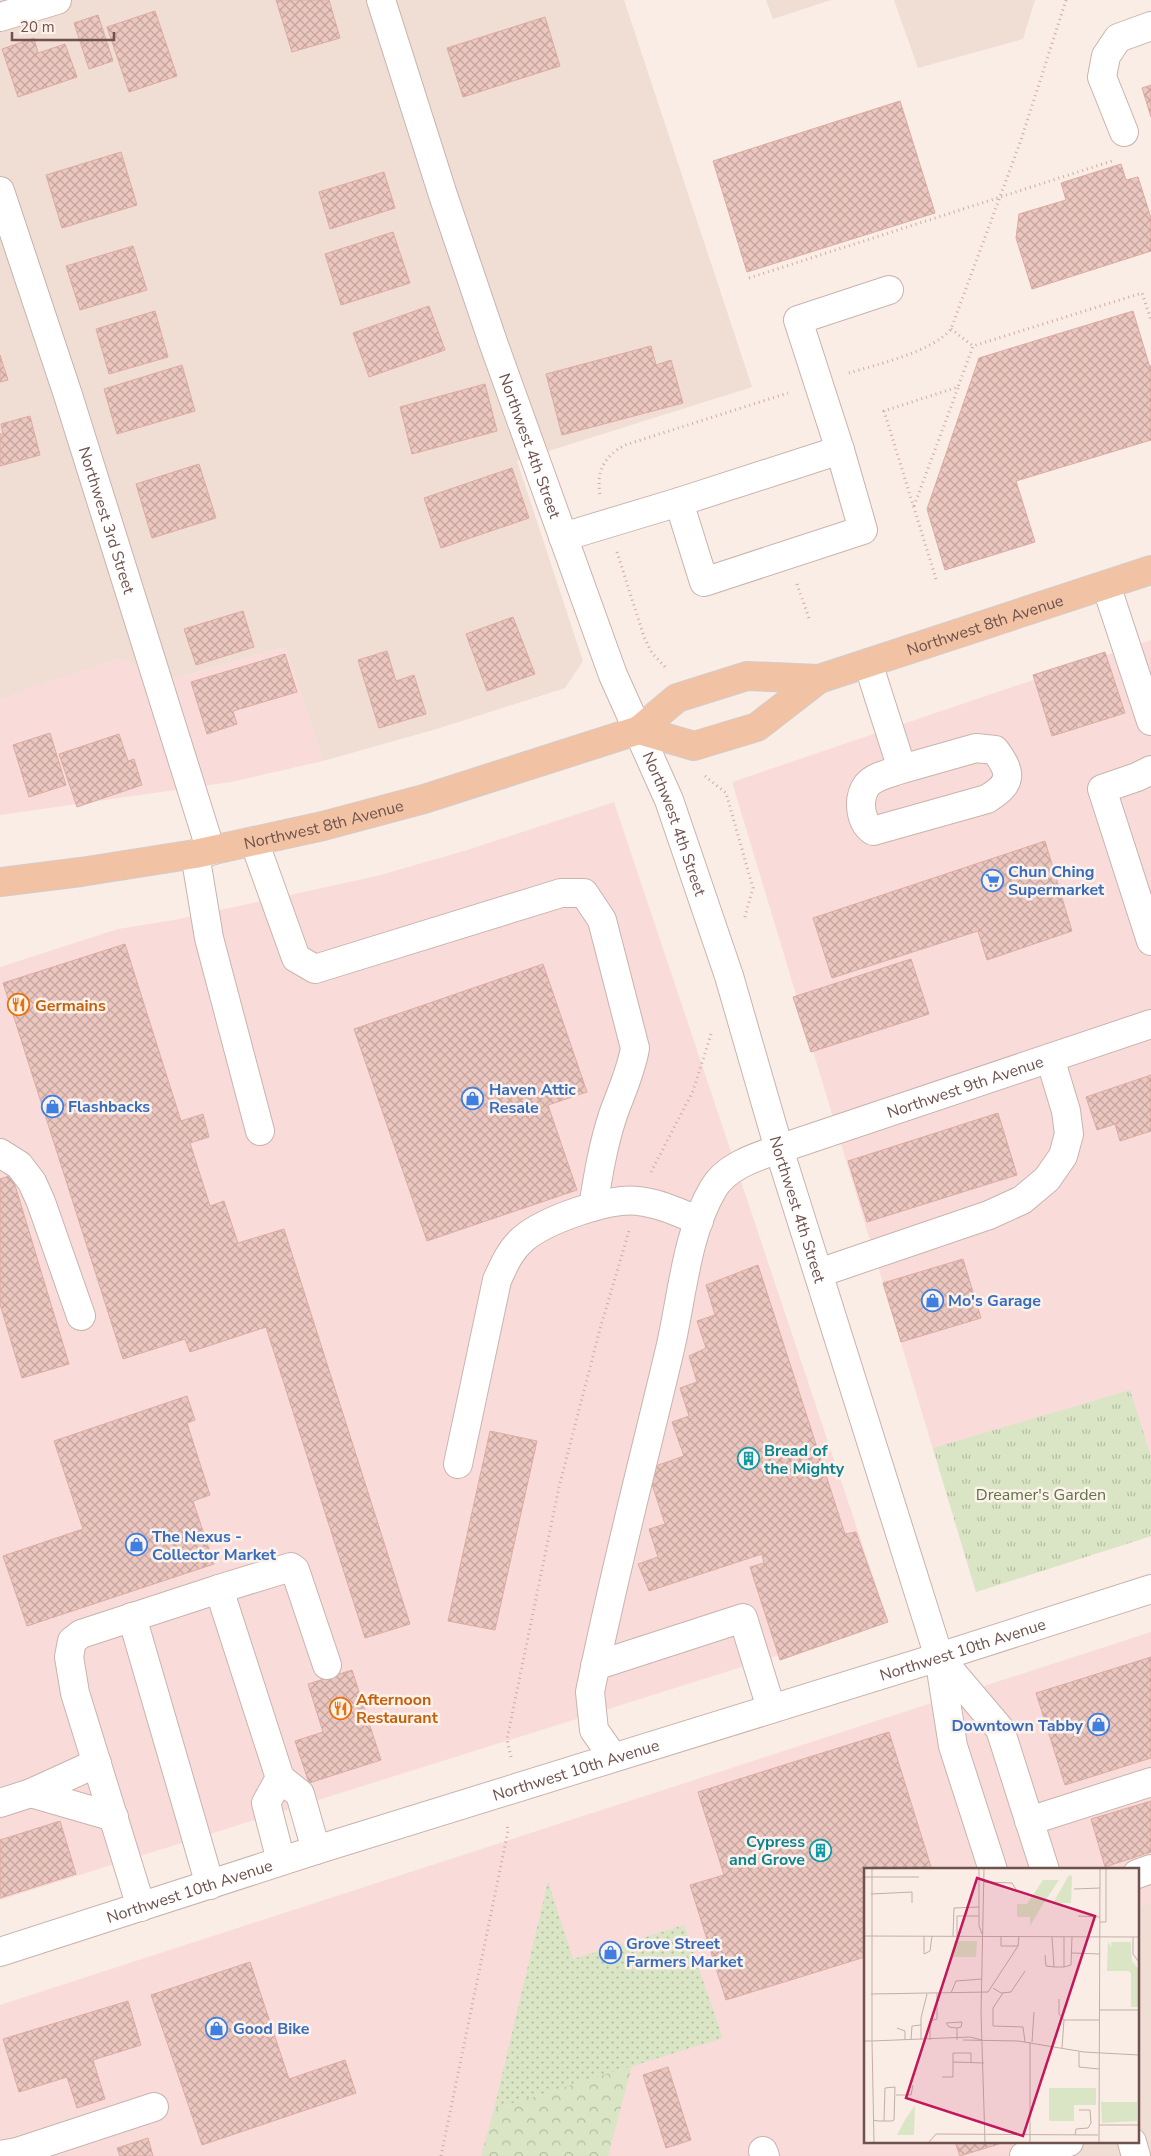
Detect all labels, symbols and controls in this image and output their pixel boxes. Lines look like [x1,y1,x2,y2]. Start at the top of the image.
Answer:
scale bar [12,10,115,42]
text: 20 m [20,17,55,37]
street label: Northwest 4th Street [493,370,566,522]
street label: Northwest 3rd Street [73,444,140,597]
street label: Northwest 8th Avenue [904,590,1066,661]
street label: Northwest 4th Street [637,748,711,899]
street label: Northwest 8th Avenue [242,795,406,855]
place label: Chun Ching Supermarket [1008,861,1105,901]
supermarket icon: Chun Ching Supermarket [980,868,1004,892]
restaurant icon: Germains [7,993,31,1017]
place label: Germains [35,995,106,1017]
street label: Northwest 9th Avenue [884,1051,1046,1124]
place label: Haven Attic Resale [489,1079,576,1119]
shop icon: Haven Attic Resale [461,1086,485,1110]
shop icon: Flashbacks [40,1094,64,1118]
place label: Flashbacks [68,1096,150,1118]
street label: Northwest 4th Street [764,1133,831,1286]
shop icon: Mo's Garage [920,1288,944,1312]
place label: Mo's Garage [948,1290,1041,1312]
place label: Bread of the Mighty [764,1440,845,1480]
building icon: Bread of the Mighty [736,1447,760,1471]
park label: Dreamer's Garden [976,1484,1106,1506]
place label: The Nexus - Collector Market [152,1526,277,1566]
shop icon: The Nexus - Collector Market [124,1533,148,1557]
street label: Northwest 10th Avenue [877,1613,1049,1687]
place label: Afternoon Restaurant [356,1689,439,1729]
restaurant icon: Afternoon Restaurant [328,1696,352,1720]
shop icon: Downtown Tabby [1087,1713,1111,1737]
place label: Downtown Tabby [951,1715,1084,1737]
street label: Northwest 10th Avenue [490,1734,662,1807]
place label: Cypress and Grove [729,1831,805,1871]
building icon: Cypress and Grove [809,1838,833,1862]
street label: Northwest 10th Avenue [104,1855,276,1929]
inset map [864,1868,1138,2144]
place label: Grove Street Farmers Market [626,1933,744,1973]
shop icon: Grove Street Farmers Market [598,1940,622,1964]
shop icon: Good Bike [205,2016,229,2040]
place label: Good Bike [233,2018,310,2040]

